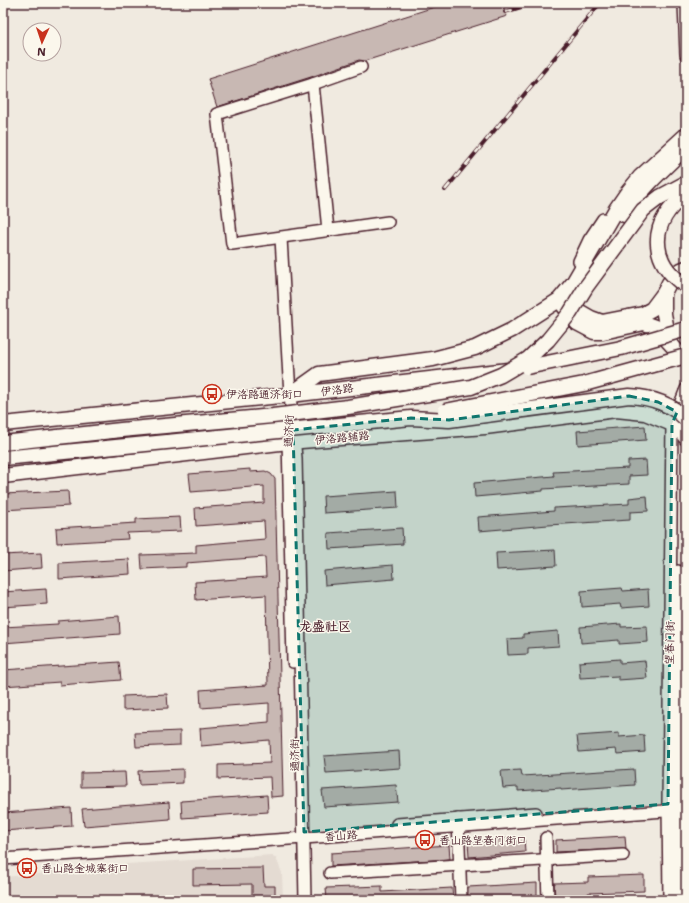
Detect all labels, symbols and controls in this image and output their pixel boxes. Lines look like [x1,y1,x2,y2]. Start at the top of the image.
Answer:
north arrow [22,22,62,62]
text: N [36,44,46,59]
street label: 伊洛路 [320,381,354,399]
bus stop icon: 伊洛路通济街口 [201,383,223,405]
place label: 伊洛路通济街口 [226,387,303,402]
street label: 通济街 [281,413,297,448]
street label: 伊洛路辅路 [314,428,370,448]
district label: 龙盛社区 [299,618,351,635]
street label: 望春门街 [662,620,678,665]
street label: 通济街 [287,737,303,772]
street label: 香山路 [324,827,358,845]
bus stop icon: 香山路望春门街口 [414,829,436,851]
place label: 香山路望春门街口 [439,833,527,848]
bus stop icon: 香山路金城寨街口 [16,857,38,879]
place label: 香山路金城寨街口 [41,861,129,876]

